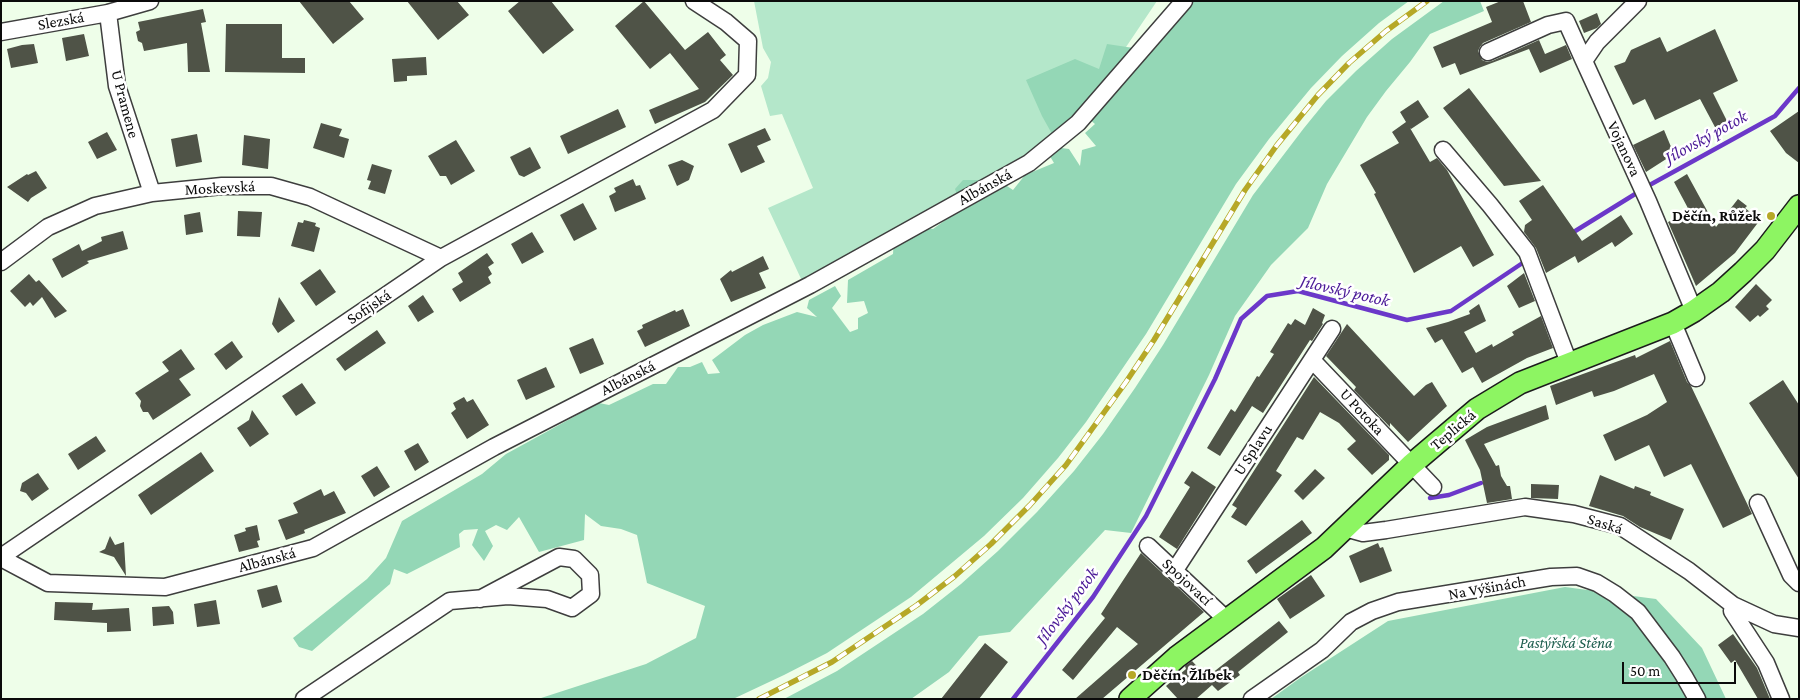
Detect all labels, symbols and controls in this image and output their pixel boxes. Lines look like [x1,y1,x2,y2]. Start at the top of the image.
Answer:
street label: Slezská [36,7,86,35]
street label: U Pramene [107,68,143,140]
water label: Jílovský potok [1661,105,1751,169]
street label: Vojanova [1603,118,1645,180]
street label: Albánská [955,164,1015,210]
street label: Moskevská [184,177,256,199]
place label: Děčín, Růžek [1672,206,1761,226]
marker: Děčín, Růžek [1765,210,1777,222]
water label: Jílovský potok [1298,270,1392,312]
street label: Sofijská [343,285,395,329]
street label: Albánská [597,356,659,400]
street label: U Potoka [1335,385,1389,439]
street label: Teplická [1426,405,1480,455]
street label: U Splavu [1230,421,1276,479]
street label: Saská [1585,509,1625,539]
street label: Albánská [236,543,298,577]
street label: Spojovací [1158,554,1216,610]
water label: Jílovský potok [1031,563,1103,649]
street label: Na Výšinách [1447,572,1527,604]
park label: Pastýřská Stěna [1519,633,1613,653]
scale bar [1625,652,1739,684]
text: 50 m [1630,663,1660,679]
place label: Děčín, Žlíbek [1142,665,1232,685]
marker: Děčín, Žlíbek [1126,669,1138,681]

